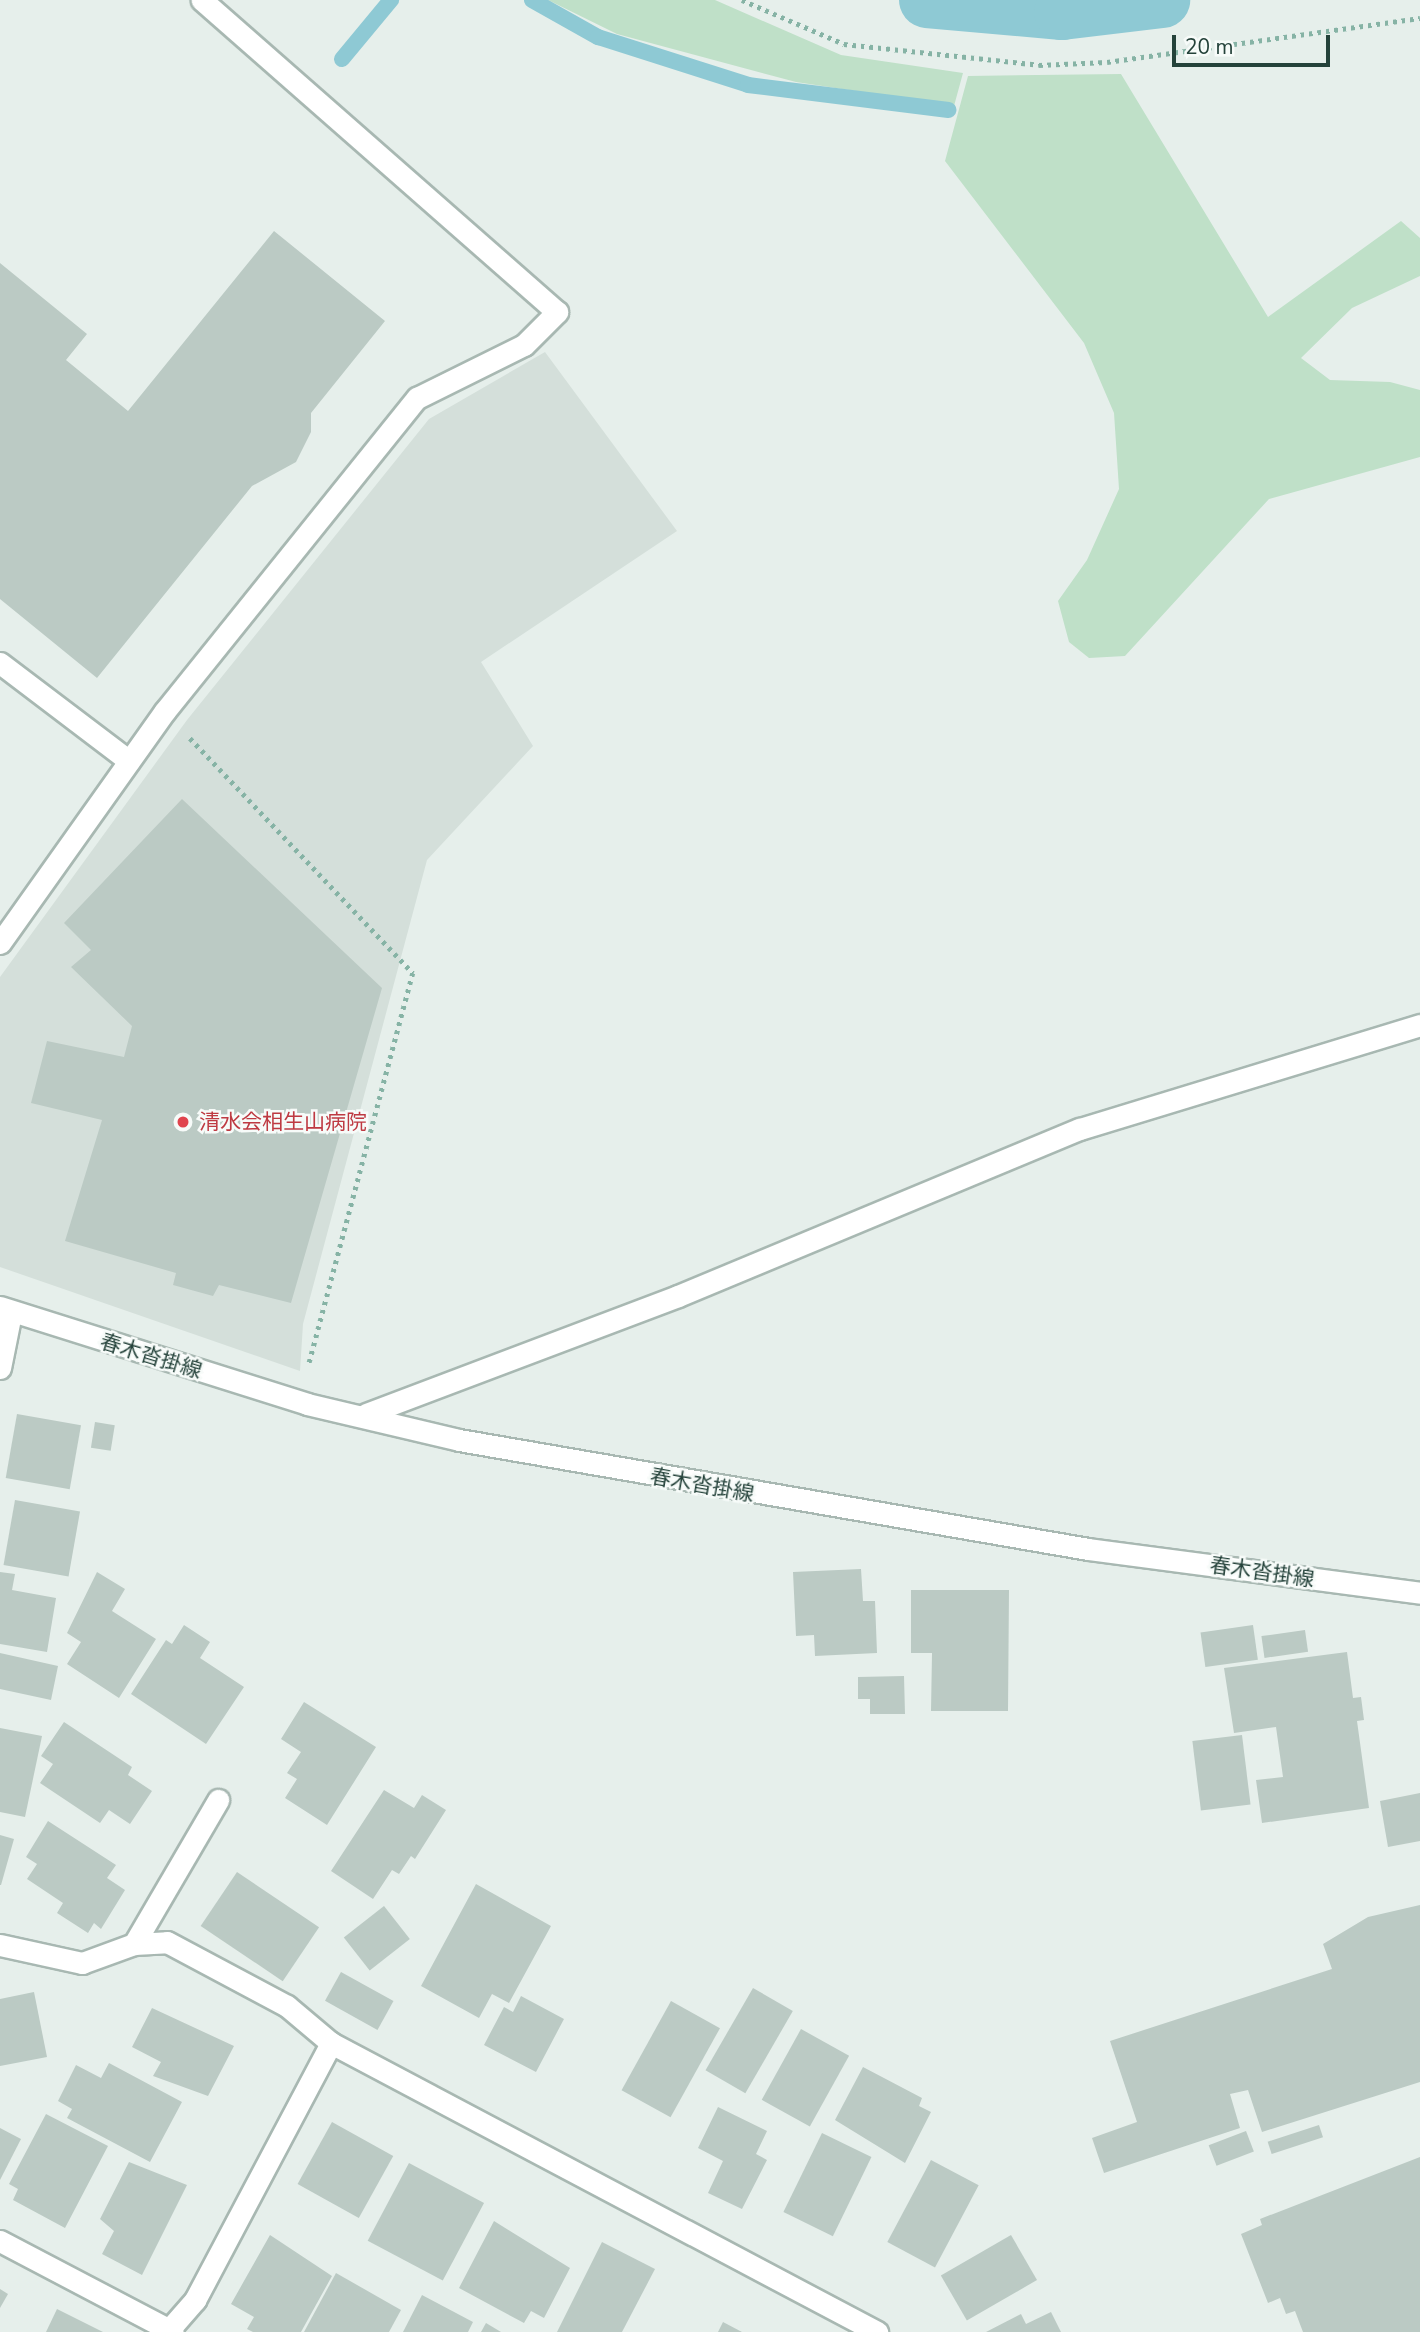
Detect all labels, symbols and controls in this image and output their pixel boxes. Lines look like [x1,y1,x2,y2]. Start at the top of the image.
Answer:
scale bar [1175,21,1332,65]
text: 20 m [1185,33,1234,61]
place label: 清水会相生山病院 [199,1109,367,1135]
marker: 清水会相生山病院 [173,1112,193,1132]
street label: 春木沓掛線 [97,1329,205,1383]
street label: 春木沓掛線 [648,1463,756,1507]
street label: 春木沓掛線 [1208,1552,1316,1592]

